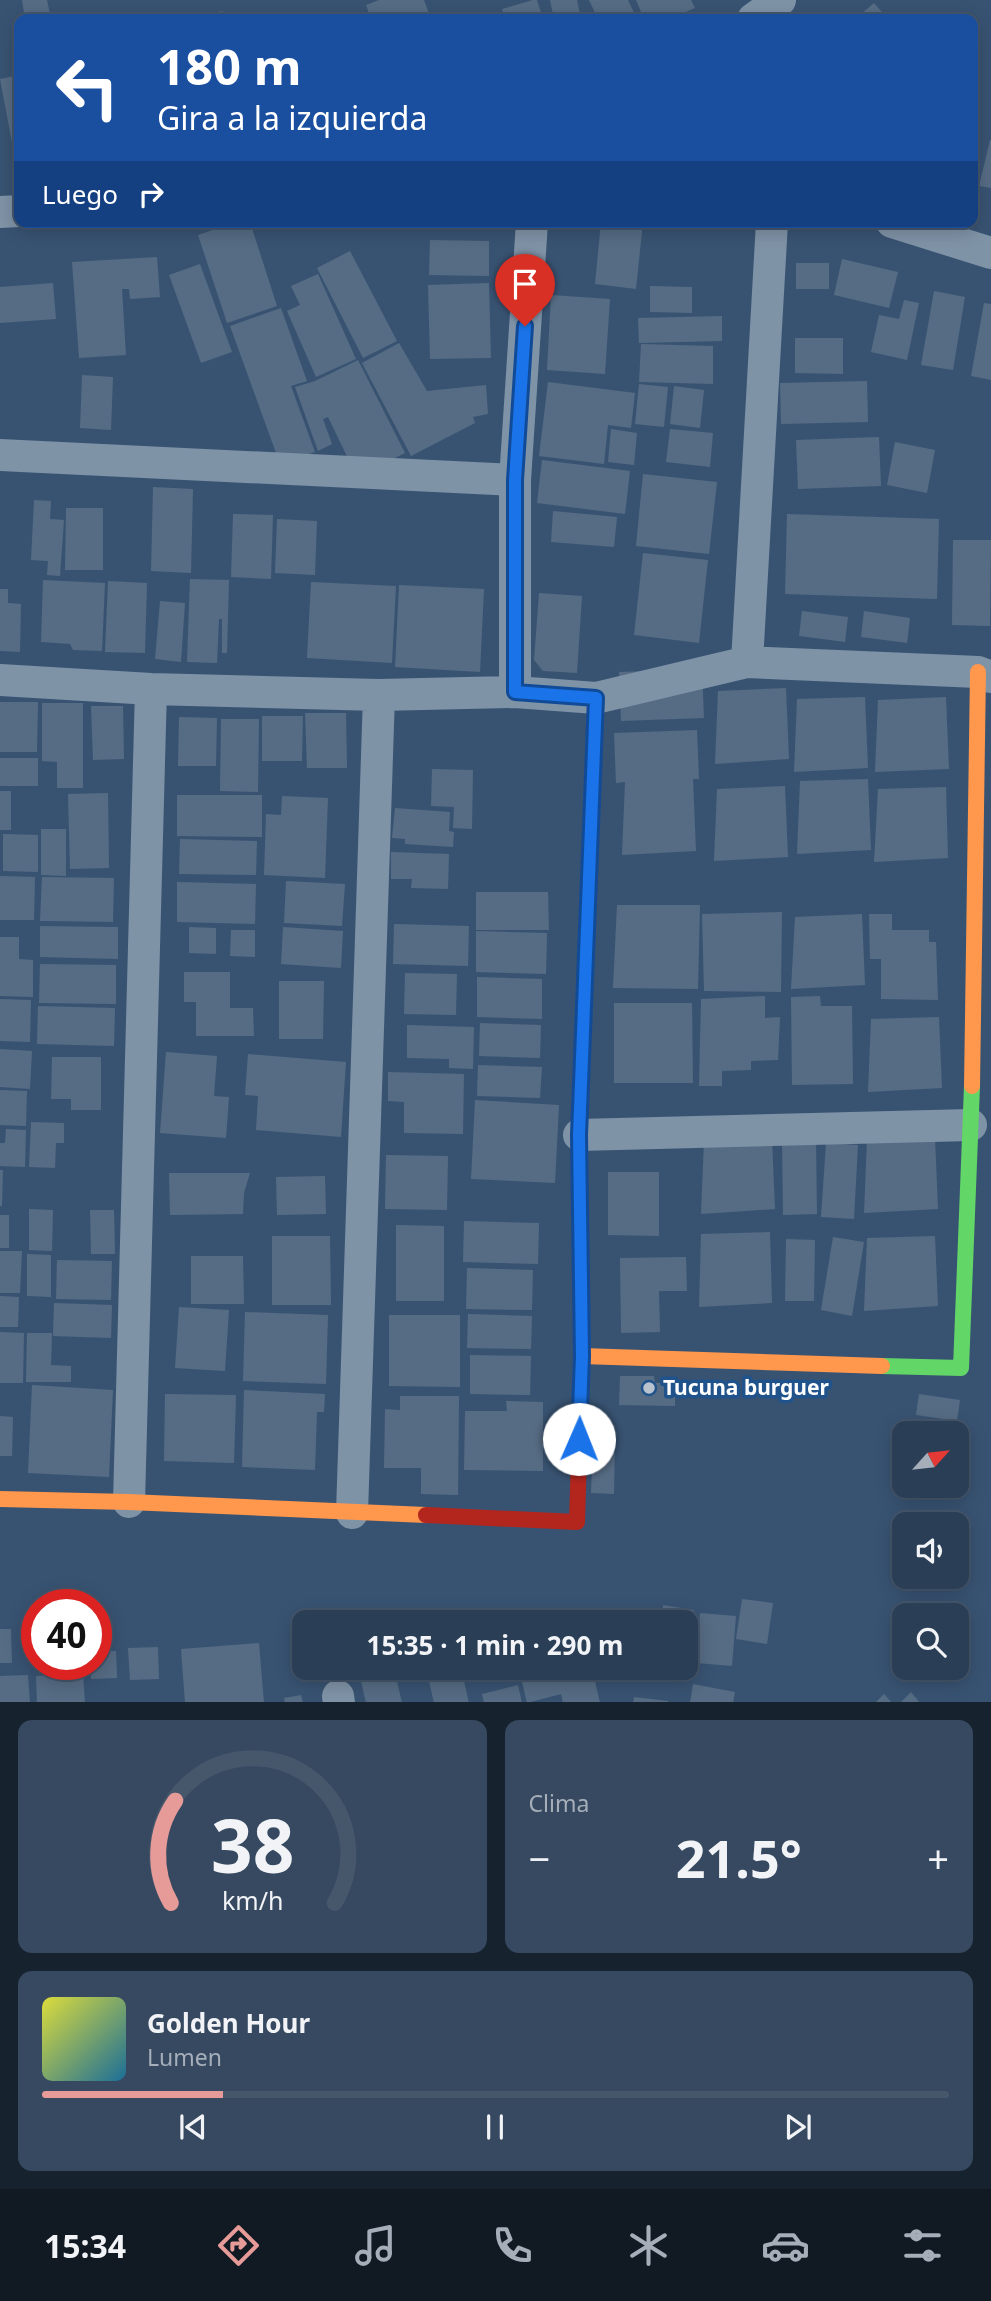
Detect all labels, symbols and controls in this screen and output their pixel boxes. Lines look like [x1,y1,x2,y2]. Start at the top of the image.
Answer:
text: 180 m [157,33,302,99]
icon: left [42,42,133,133]
text: Gira a la izquierda [157,96,427,139]
icon: right [132,175,170,213]
text: Luego [42,176,118,212]
pin [495,254,555,326]
icon: arrive [506,265,544,303]
place label: Tucuna burguer [663,1373,829,1401]
marker: Tucuna burguer [641,1380,657,1396]
position arrow [542,1402,616,1476]
north arrow [892,1421,970,1498]
map controls [892,1421,969,1680]
button: sound [892,1512,969,1589]
speed limit sign: 40 [21,1589,112,1680]
button: search [892,1603,969,1680]
text: 15:35 · 1 min · 290 m [367,1627,623,1663]
text: Clima [529,1787,589,1819]
text: 38 [211,1795,294,1894]
text: 21.5° [676,1822,802,1893]
text: − [529,1832,550,1884]
text: + [927,1832,949,1884]
text: km/h [221,1882,283,1916]
text: Golden Hour [147,2005,310,2041]
text: Lumen [147,2041,222,2073]
icon: previous [174,2108,212,2146]
icon: pause [476,2108,514,2146]
icon: next [779,2108,817,2146]
icon: directions [214,2221,263,2270]
icon: music [351,2221,400,2270]
icon: phone [488,2221,537,2270]
icon: climate [624,2221,673,2270]
icon: car [761,2221,810,2270]
icon: filters [898,2221,947,2270]
text: 15:34 [44,2224,126,2267]

